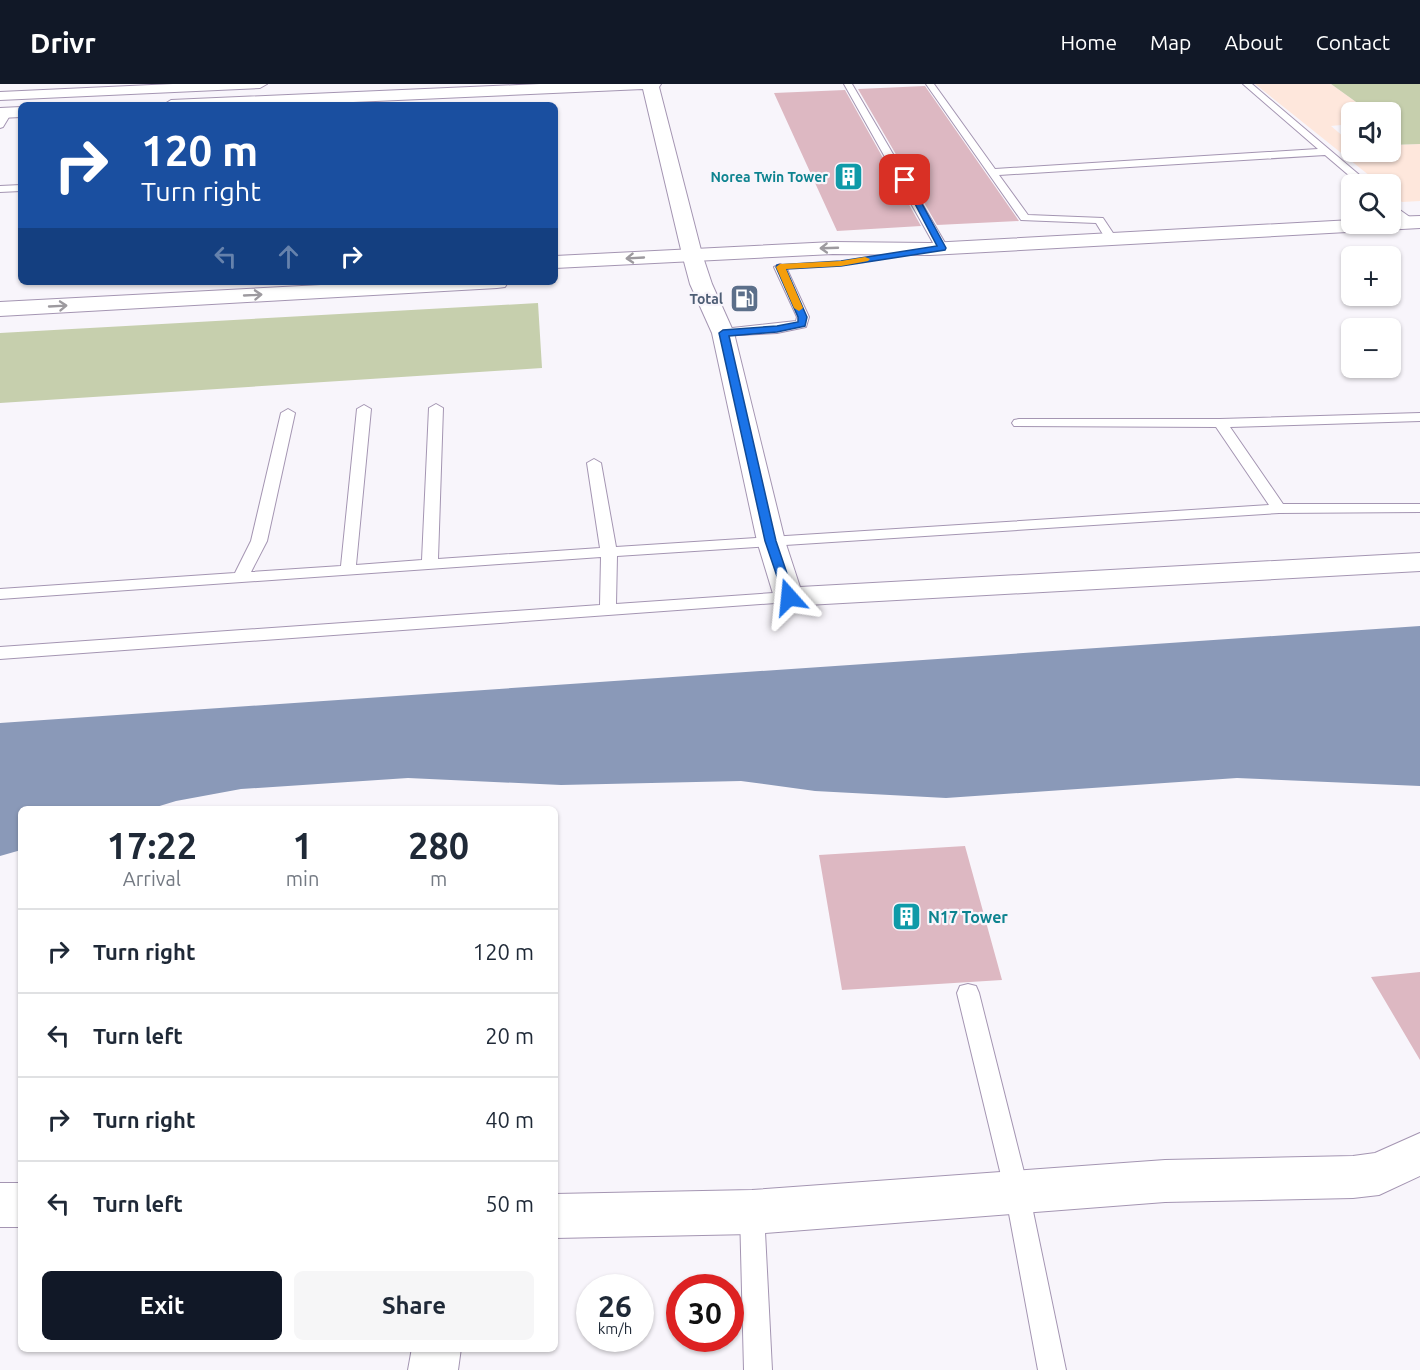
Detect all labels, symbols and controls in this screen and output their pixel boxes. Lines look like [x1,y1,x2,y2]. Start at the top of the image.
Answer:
text: Drivr [30,27,96,58]
text: Home [1060,30,1117,54]
text: Map [1150,30,1191,54]
text: About [1224,30,1283,54]
text: Contact [1316,30,1390,54]
map controls [1341,102,1401,378]
button: sound [1341,102,1401,162]
icon: right [42,126,120,204]
text: 120 m [141,127,258,174]
pin [879,154,930,205]
building icon: Norea Twin Tower [833,161,865,193]
icon: arrive [888,163,921,196]
place label: Norea Twin Tower [710,169,828,185]
button: search [1341,174,1401,234]
text: Turn right [141,176,261,206]
icon: left [209,240,242,273]
icon: ahead [272,240,305,273]
icon: right [335,240,368,273]
one-way arrow [820,242,840,254]
button: + [1341,246,1401,306]
one-way arrow [625,252,645,263]
fuel station icon: Total [728,283,760,315]
one-way arrow [243,290,263,301]
place label: Total [689,291,723,307]
one-way arrow [48,300,68,311]
button: − [1341,318,1401,378]
position arrow [757,565,821,629]
text: 17:22 [107,825,197,866]
text: 1 [292,825,313,866]
text: 280 [408,825,469,866]
text: Arrival [123,867,181,890]
text: min [286,867,319,890]
text: m [430,867,447,890]
building icon: N17 Tower [891,901,923,933]
place label: N17 Tower [928,908,1008,926]
icon: right [42,935,75,968]
text: Turn right [93,939,195,964]
text: 120 m [473,939,534,964]
icon: left [42,1019,75,1052]
text: Turn left [93,1023,183,1048]
text: 20 m [485,1023,534,1048]
icon: right [42,1103,75,1136]
text: Turn right [93,1107,195,1132]
text: 40 m [485,1107,534,1132]
icon: left [42,1187,75,1220]
text: Turn left [93,1191,183,1216]
text: 50 m [485,1191,534,1216]
button: Exit [42,1271,282,1340]
button: Share [294,1271,534,1340]
speed limit sign: 30 [666,1274,744,1352]
text: 26 [598,1289,632,1323]
text: km/h [598,1320,632,1337]

